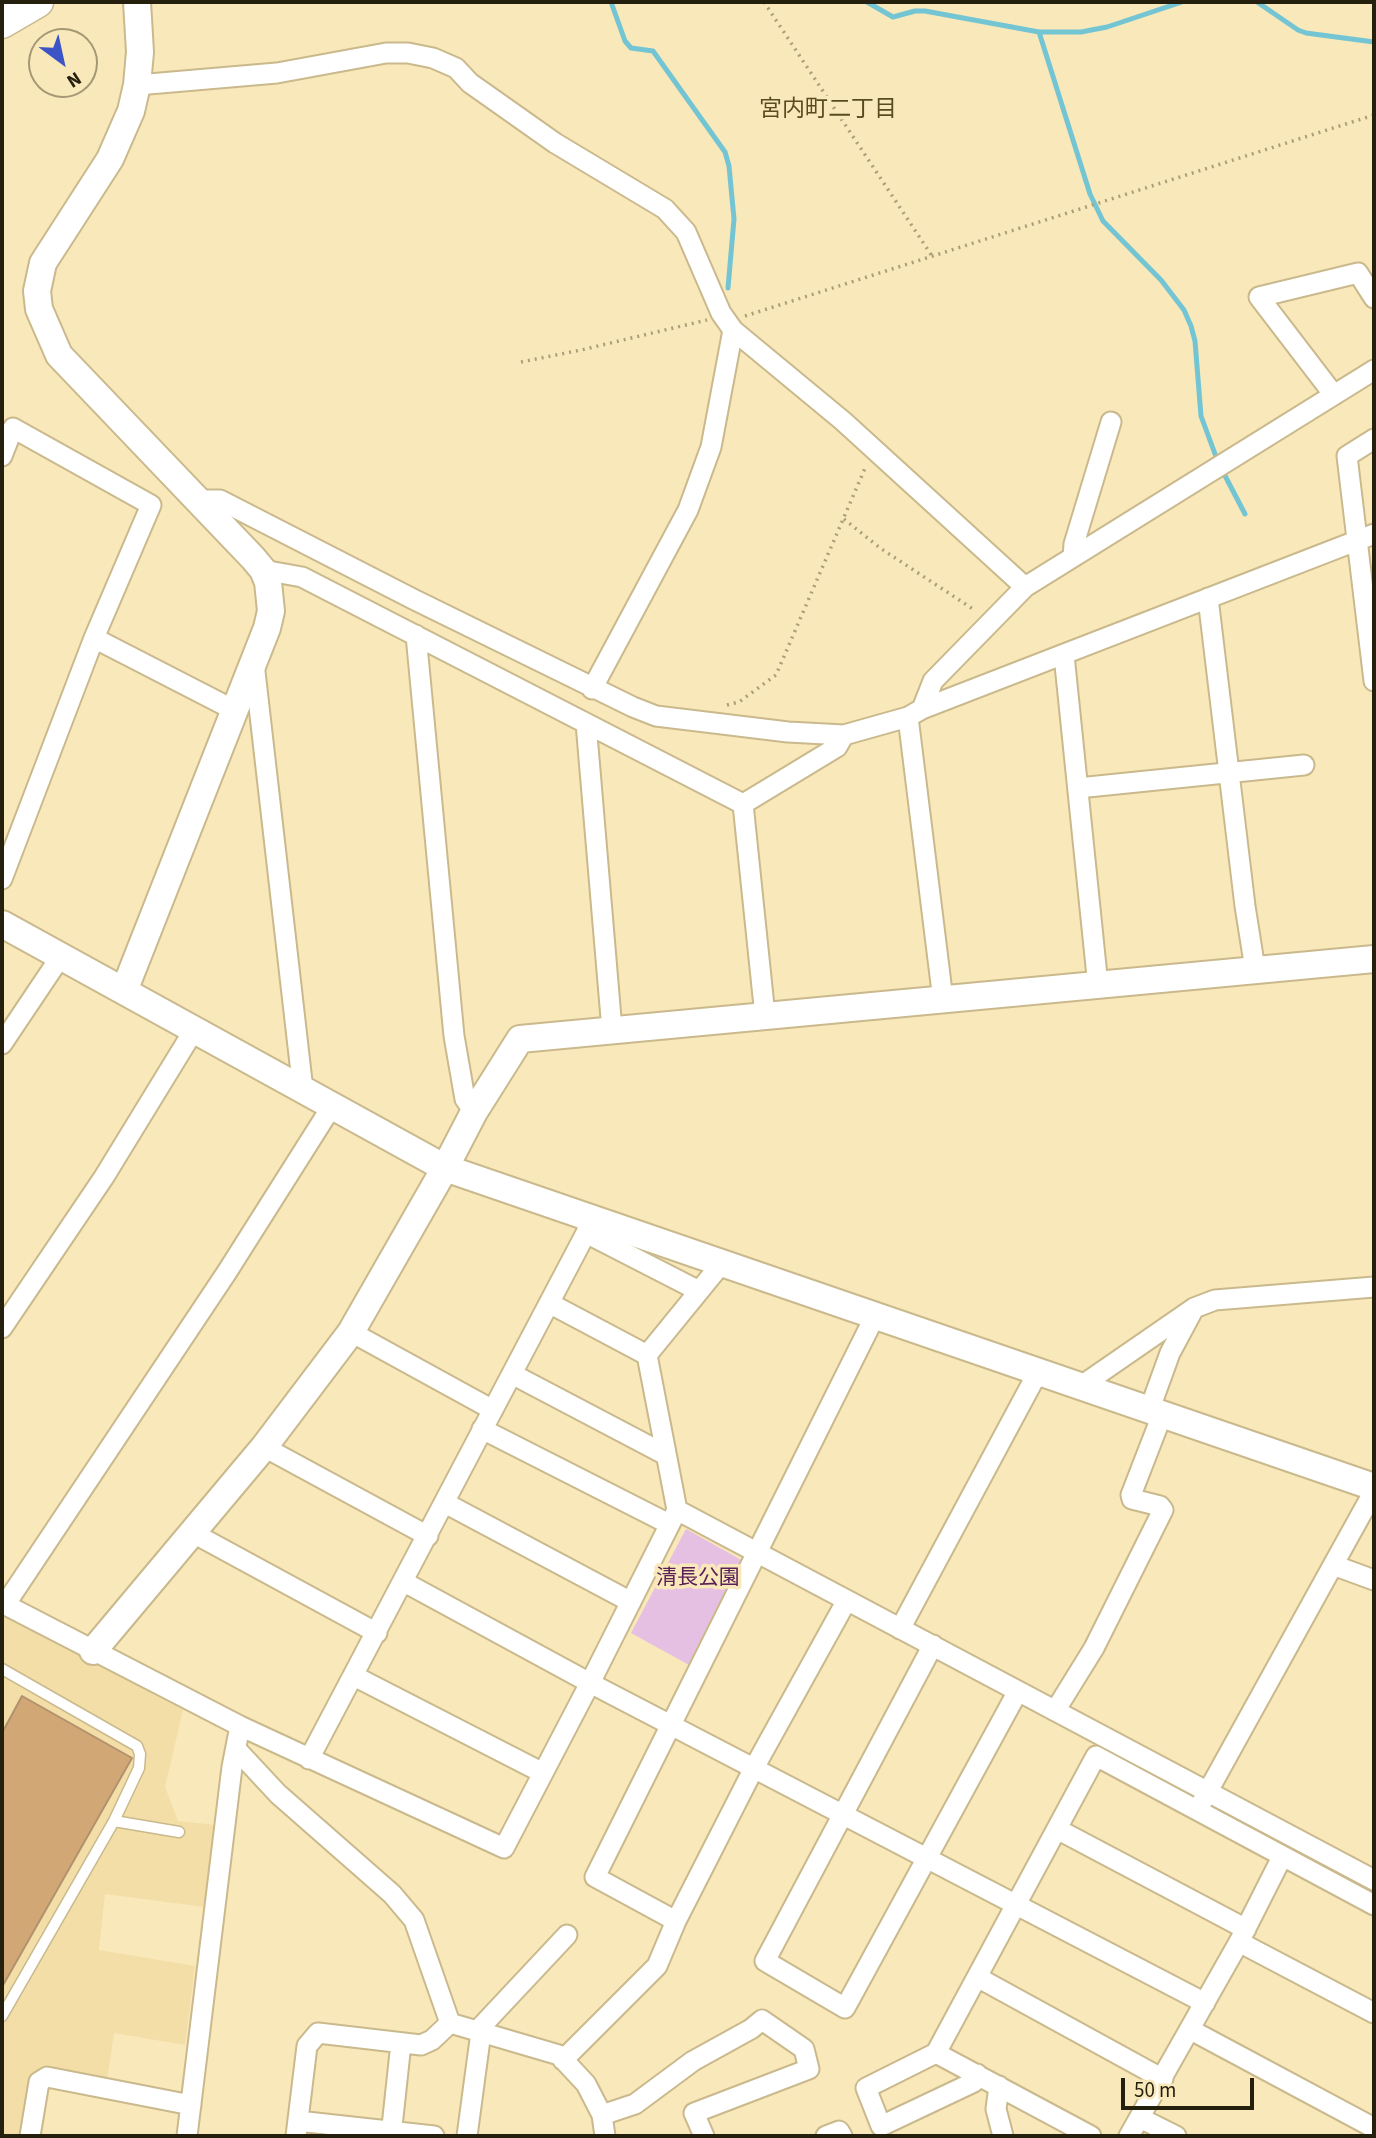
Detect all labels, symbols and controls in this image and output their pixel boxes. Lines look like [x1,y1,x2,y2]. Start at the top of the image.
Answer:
north arrow [28,28,98,98]
text: N [61,65,86,94]
district label: 宮内町二丁目 [759,97,897,125]
park label: 清長公園 [656,1566,740,1592]
scale bar [1124,2064,1257,2108]
text: 50 m [1134,2075,1176,2105]

